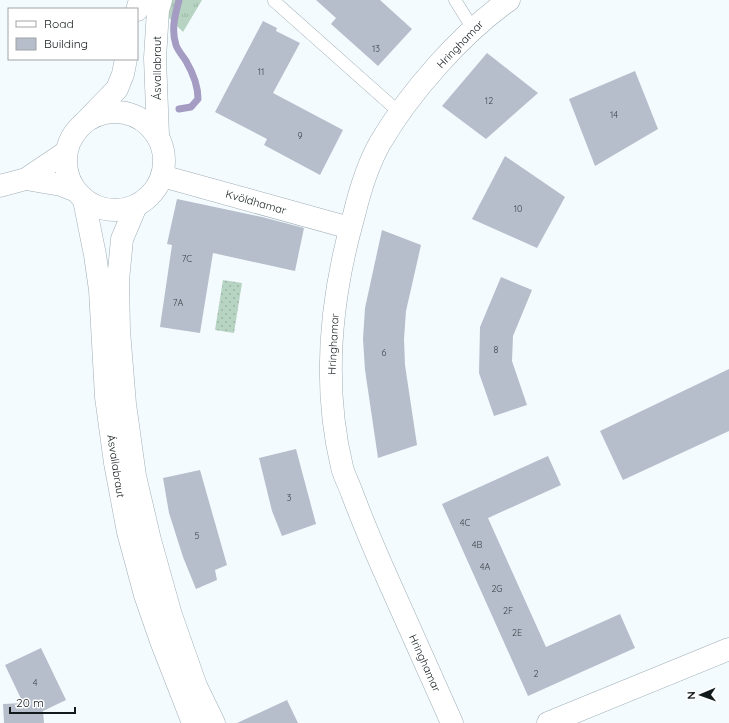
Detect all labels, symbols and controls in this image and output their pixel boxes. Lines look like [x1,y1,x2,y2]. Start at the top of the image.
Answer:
legend [8,8,138,60]
text: Road [44,16,74,31]
street label: Hringhamar [434,16,487,71]
text: Building [44,36,88,51]
street label: Ásvallabraut [150,36,164,100]
house number: 13 [372,43,380,54]
house number: 11 [258,66,264,77]
house number: 12 [485,95,493,106]
house number: 14 [610,109,618,120]
house number: 9 [297,130,303,141]
street label: Kvöldhamar [224,187,289,218]
house number: 10 [514,203,522,214]
house number: 7C [182,253,192,264]
house number: 7A [173,297,183,308]
street label: Hringhamar [324,312,342,375]
house number: 8 [494,344,499,355]
house number: 6 [382,347,387,358]
street label: Ásvallabraut [104,433,128,499]
house number: 3 [287,492,292,503]
house number: 4C [460,517,470,528]
house number: 5 [195,530,200,541]
house number: 4B [472,539,482,550]
house number: 4A [480,561,490,572]
house number: 2G [491,583,503,594]
house number: 2F [503,605,513,616]
house number: 2E [512,627,522,638]
street label: Hringhamar [406,632,444,695]
house number: 2 [534,668,539,679]
north arrow [681,675,721,715]
house number: 4 [33,677,38,688]
scale bar [10,689,75,715]
text: N [684,691,698,700]
text: 20 m [16,695,44,710]

